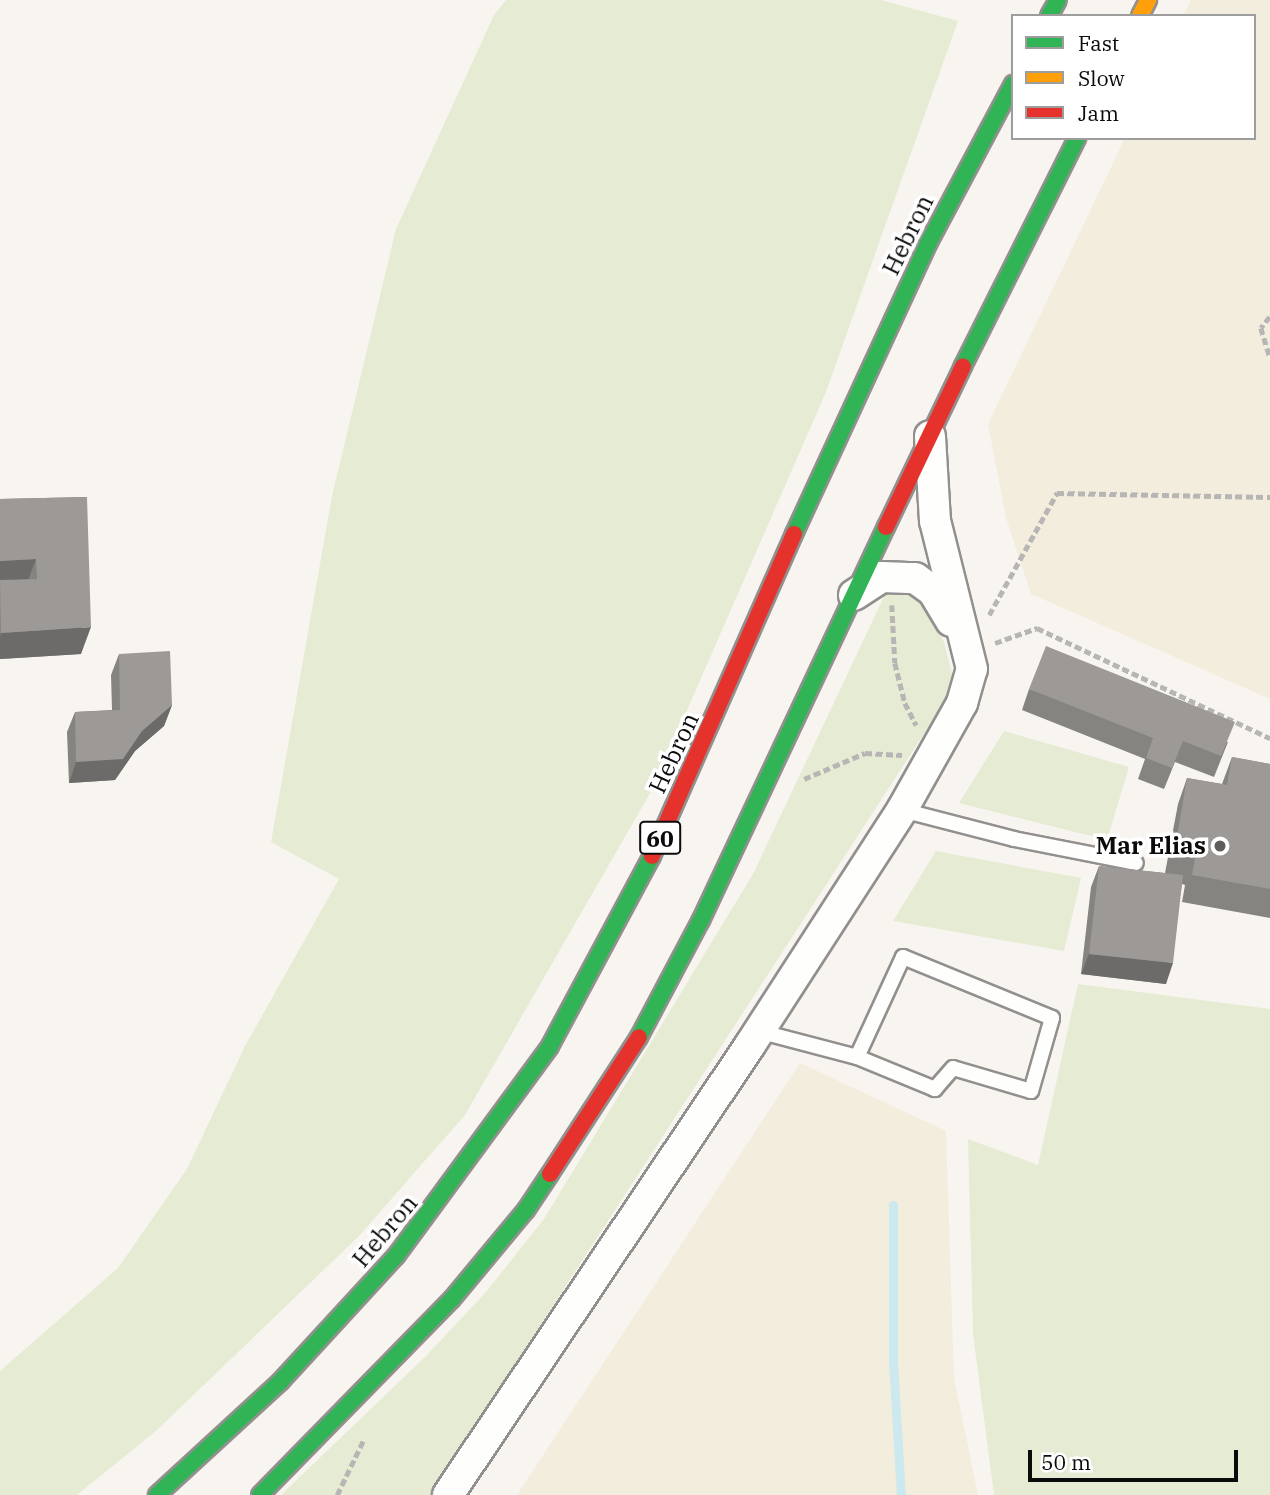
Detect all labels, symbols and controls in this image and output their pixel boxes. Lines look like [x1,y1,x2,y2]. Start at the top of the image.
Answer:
legend [1011,14,1256,140]
text: Fast [1078,29,1119,57]
text: Slow [1078,64,1125,92]
text: Jam [1078,99,1119,127]
street label: Hebron [876,190,940,280]
street label: Hebron [643,708,705,798]
road number: 60 [639,818,681,858]
place label: Mar Elias [1096,832,1206,860]
marker: Mar Elias [1212,838,1228,854]
street label: Hebron [346,1189,424,1273]
scale bar [1032,1436,1242,1480]
text: 50 m [1041,1448,1091,1476]

